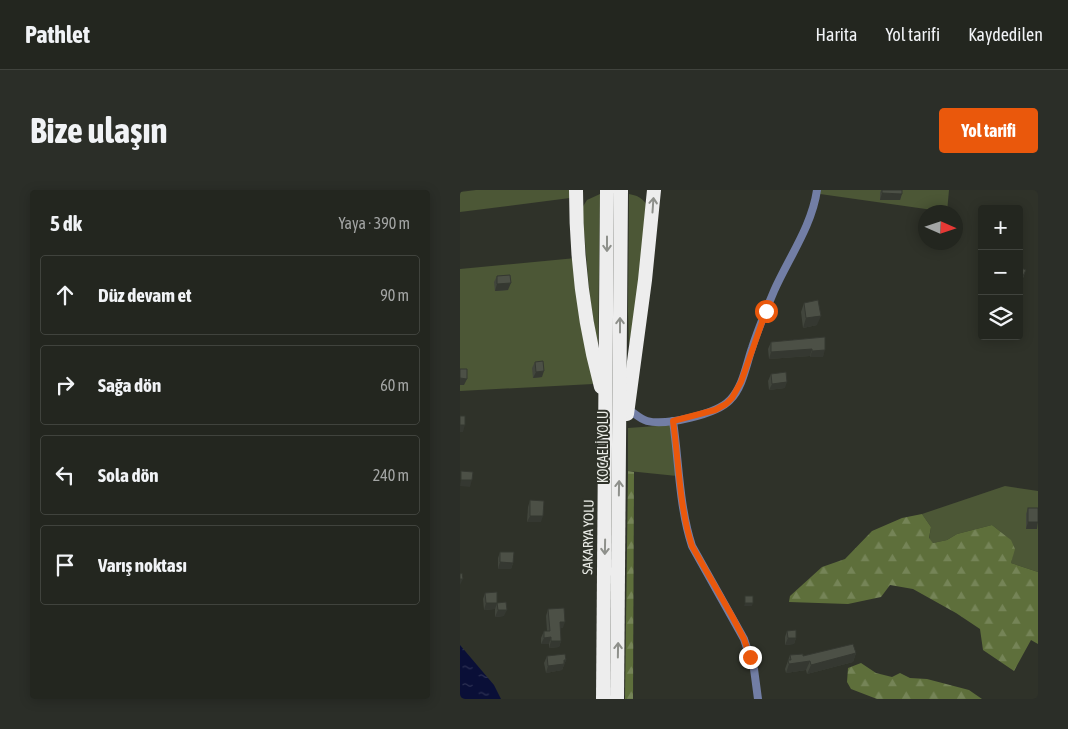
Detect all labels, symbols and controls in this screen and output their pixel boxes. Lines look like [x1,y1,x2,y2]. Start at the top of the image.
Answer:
text: Pathlet [25,21,90,48]
text: Harita [816,24,857,45]
text: Yol tarifi [885,24,940,45]
text: Kaydedilen [968,24,1043,45]
button: Yol tarifi [939,108,1038,153]
text: Bize ulaşın [30,110,167,150]
one-way arrow [649,197,658,213]
north arrow [918,205,963,250]
map controls [978,205,1023,340]
button: + [978,205,1023,250]
text: 5 dk [50,211,82,235]
text: Yaya · 390 m [338,214,410,232]
one-way arrow [602,236,612,252]
button: − [978,250,1023,295]
icon: ahead [51,281,79,309]
text: Düz devam et [98,284,192,306]
text: 90 m [380,286,409,304]
button: layers [978,295,1023,340]
route start [755,300,778,323]
one-way arrow [615,318,625,334]
icon: right [51,371,79,399]
text: Sağa dön [98,374,161,396]
text: 60 m [380,376,409,394]
street label: KOCAELİ YOLU [595,411,611,483]
icon: left [51,461,79,489]
text: Sola dön [98,464,159,486]
text: 240 m [373,466,409,484]
one-way arrow [614,480,624,496]
street label: SAKARYA YOLU [579,499,597,575]
one-way arrow [600,539,609,555]
icon: arrive [51,551,79,579]
text: Varış noktası [98,554,187,576]
one-way arrow [613,643,623,659]
route end [739,646,762,669]

